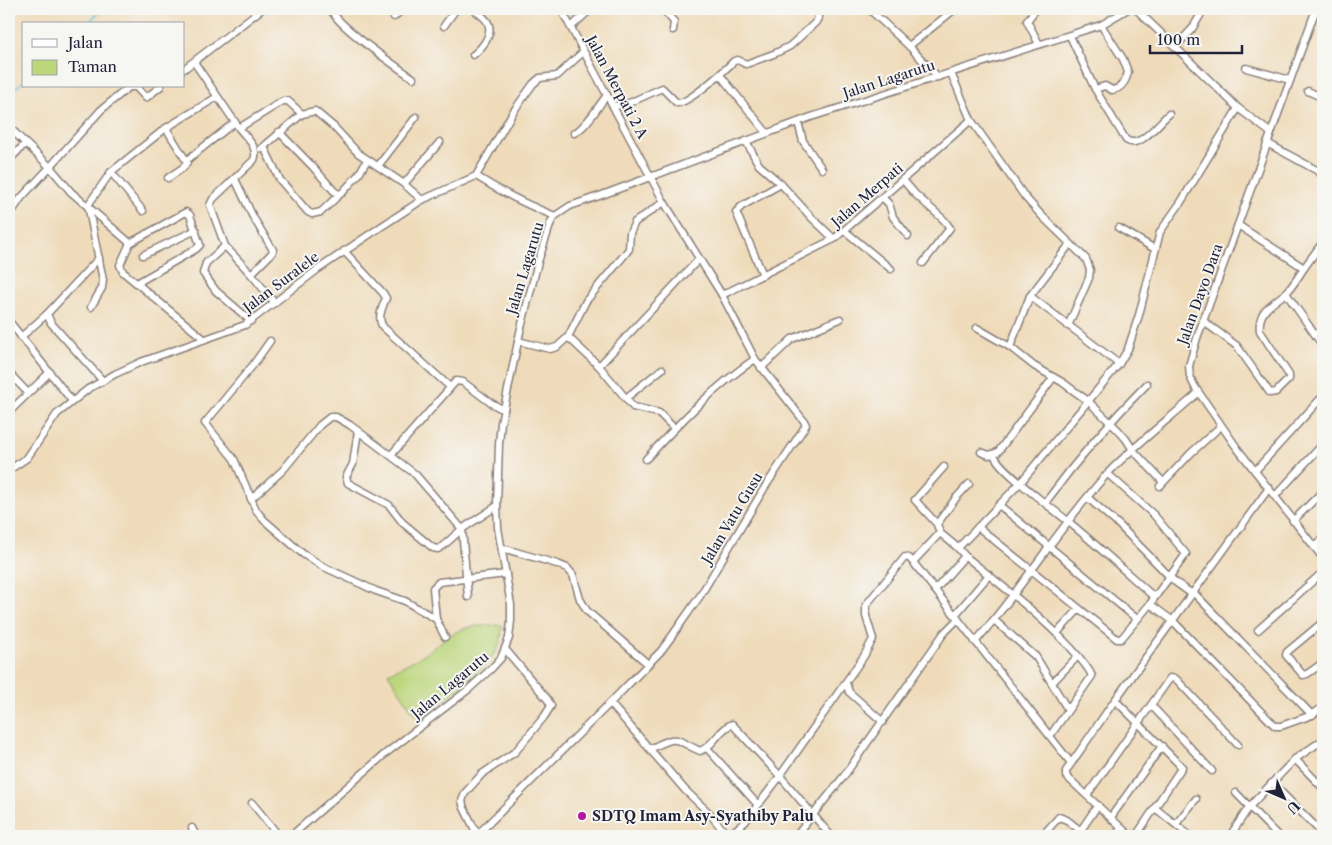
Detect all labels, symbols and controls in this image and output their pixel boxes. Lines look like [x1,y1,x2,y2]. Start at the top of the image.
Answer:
legend [22,22,185,88]
scale bar [1150,22,1242,54]
text: 100 m [1157,30,1200,49]
street label: Jalan Merpati 2 A [581,31,652,142]
text: Jalan [66,33,103,52]
street label: Jalan Lagarutu [839,56,938,103]
text: Taman [68,57,118,76]
street label: Jalan Merpati [826,159,906,232]
street label: Jalan Lagarutu [502,219,548,318]
street label: Jalan Dayo Dara [1173,240,1227,349]
street label: Jalan Suralele [238,248,323,318]
street label: Jalan Vatu Gusu [697,469,767,569]
street label: Jalan Lagarutu [406,647,493,724]
north arrow [1260,772,1310,822]
text: U [1282,797,1304,818]
place label: SDTQ Imam Asy-Syathiby Palu [592,807,814,825]
marker: SDTQ Imam Asy-Syathiby Palu [576,810,588,822]

